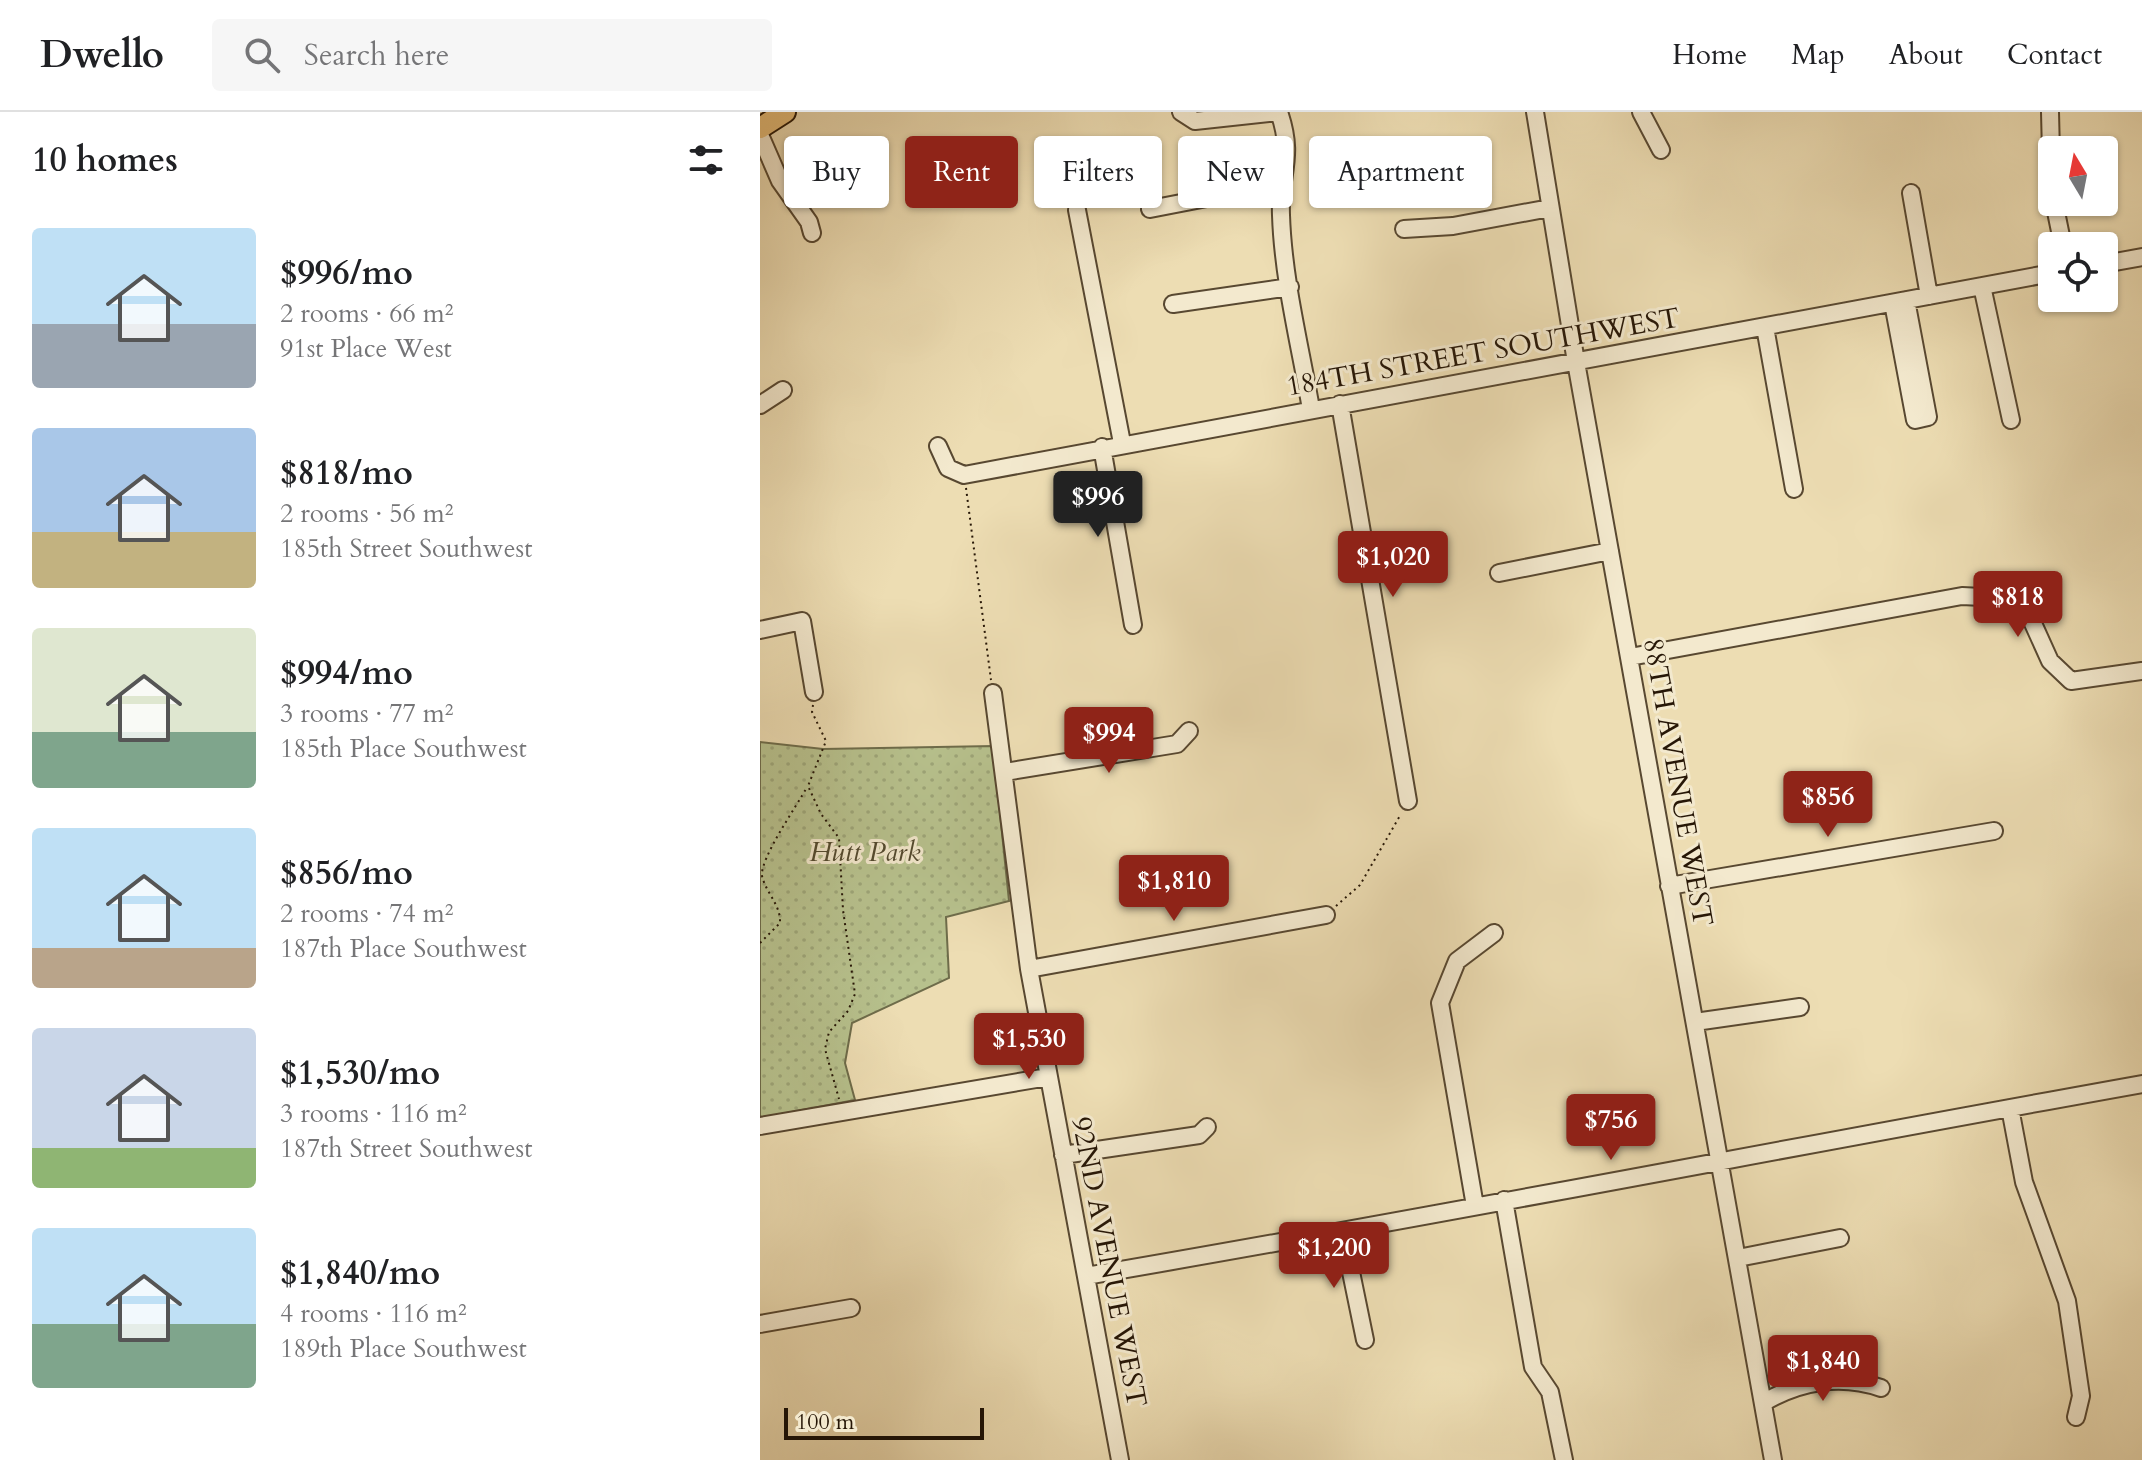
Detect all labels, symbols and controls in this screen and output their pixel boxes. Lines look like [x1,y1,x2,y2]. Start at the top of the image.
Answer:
search box [212,19,772,91]
text: Dwello [40,29,164,81]
icon: search [240,33,284,77]
text: Search here [304,35,449,76]
text: Home [1672,36,1747,74]
text: Map [1791,36,1845,74]
text: About [1889,36,1963,74]
text: Contact [2007,36,2102,74]
chip: Buy [784,136,889,208]
chip: Rent [905,136,1018,208]
chip: Filters [1034,136,1162,208]
chip: New [1178,136,1293,208]
chip: Apartment [1309,136,1492,208]
north arrow [2038,136,2118,216]
map controls [2038,136,2118,312]
text: 10 homes [32,137,178,183]
icon: filters [684,138,728,182]
button: locate [2038,232,2118,312]
text: $996/mo [280,250,413,296]
icon: home [96,260,192,356]
text: 2 rooms · 66 m² [280,296,453,331]
street label: 184TH STREET SOUTHWEST [1283,299,1683,405]
text: 91st Place West [280,331,452,366]
text: $818/mo [280,450,413,496]
icon: home [96,460,192,556]
pin: $996 [1051,471,1145,539]
text: $996 [1071,479,1125,514]
text: 2 rooms · 56 m² [280,496,453,531]
text: 185th Street Southwest [280,531,532,566]
pin: $1,020 [1328,531,1458,599]
text: $1,020 [1356,539,1430,574]
pin: $818 [1971,571,2065,639]
text: $818 [1991,579,2045,614]
street label: 88TH AVENUE WEST [1634,635,1722,929]
text: $994/mo [280,650,413,696]
icon: home [96,660,192,756]
text: 3 rooms · 77 m² [280,696,453,731]
pin: $994 [1062,707,1156,775]
text: $994 [1082,715,1136,750]
text: 185th Place Southwest [280,731,527,766]
pin: $856 [1781,771,1875,839]
text: $856 [1801,779,1855,814]
park label: Hutt Park [809,833,921,871]
text: $856/mo [280,850,413,896]
pin: $1,810 [1109,855,1239,923]
icon: home [96,860,192,956]
text: $1,810 [1137,863,1211,898]
text: 2 rooms · 74 m² [280,896,453,931]
text: 187th Place Southwest [280,931,527,966]
pin: $1,530 [964,1013,1094,1081]
text: $1,530 [992,1021,1066,1056]
text: $1,530/mo [280,1050,440,1096]
icon: home [96,1060,192,1156]
pin: $756 [1564,1094,1658,1162]
text: 3 rooms · 116 m² [280,1096,467,1131]
text: $756 [1584,1102,1638,1137]
street label: 92ND AVENUE WEST [1062,1114,1156,1410]
text: 187th Street Southwest [280,1131,532,1166]
pin: $1,200 [1269,1222,1399,1290]
text: $1,200 [1297,1230,1371,1265]
text: $1,840/mo [280,1250,440,1296]
icon: home [96,1260,192,1356]
text: 4 rooms · 116 m² [280,1296,467,1331]
text: 189th Place Southwest [280,1331,527,1366]
pin: $1,840 [1758,1335,1888,1403]
text: $1,840 [1786,1343,1860,1378]
scale bar [784,1404,984,1440]
text: 100 m [796,1407,854,1437]

